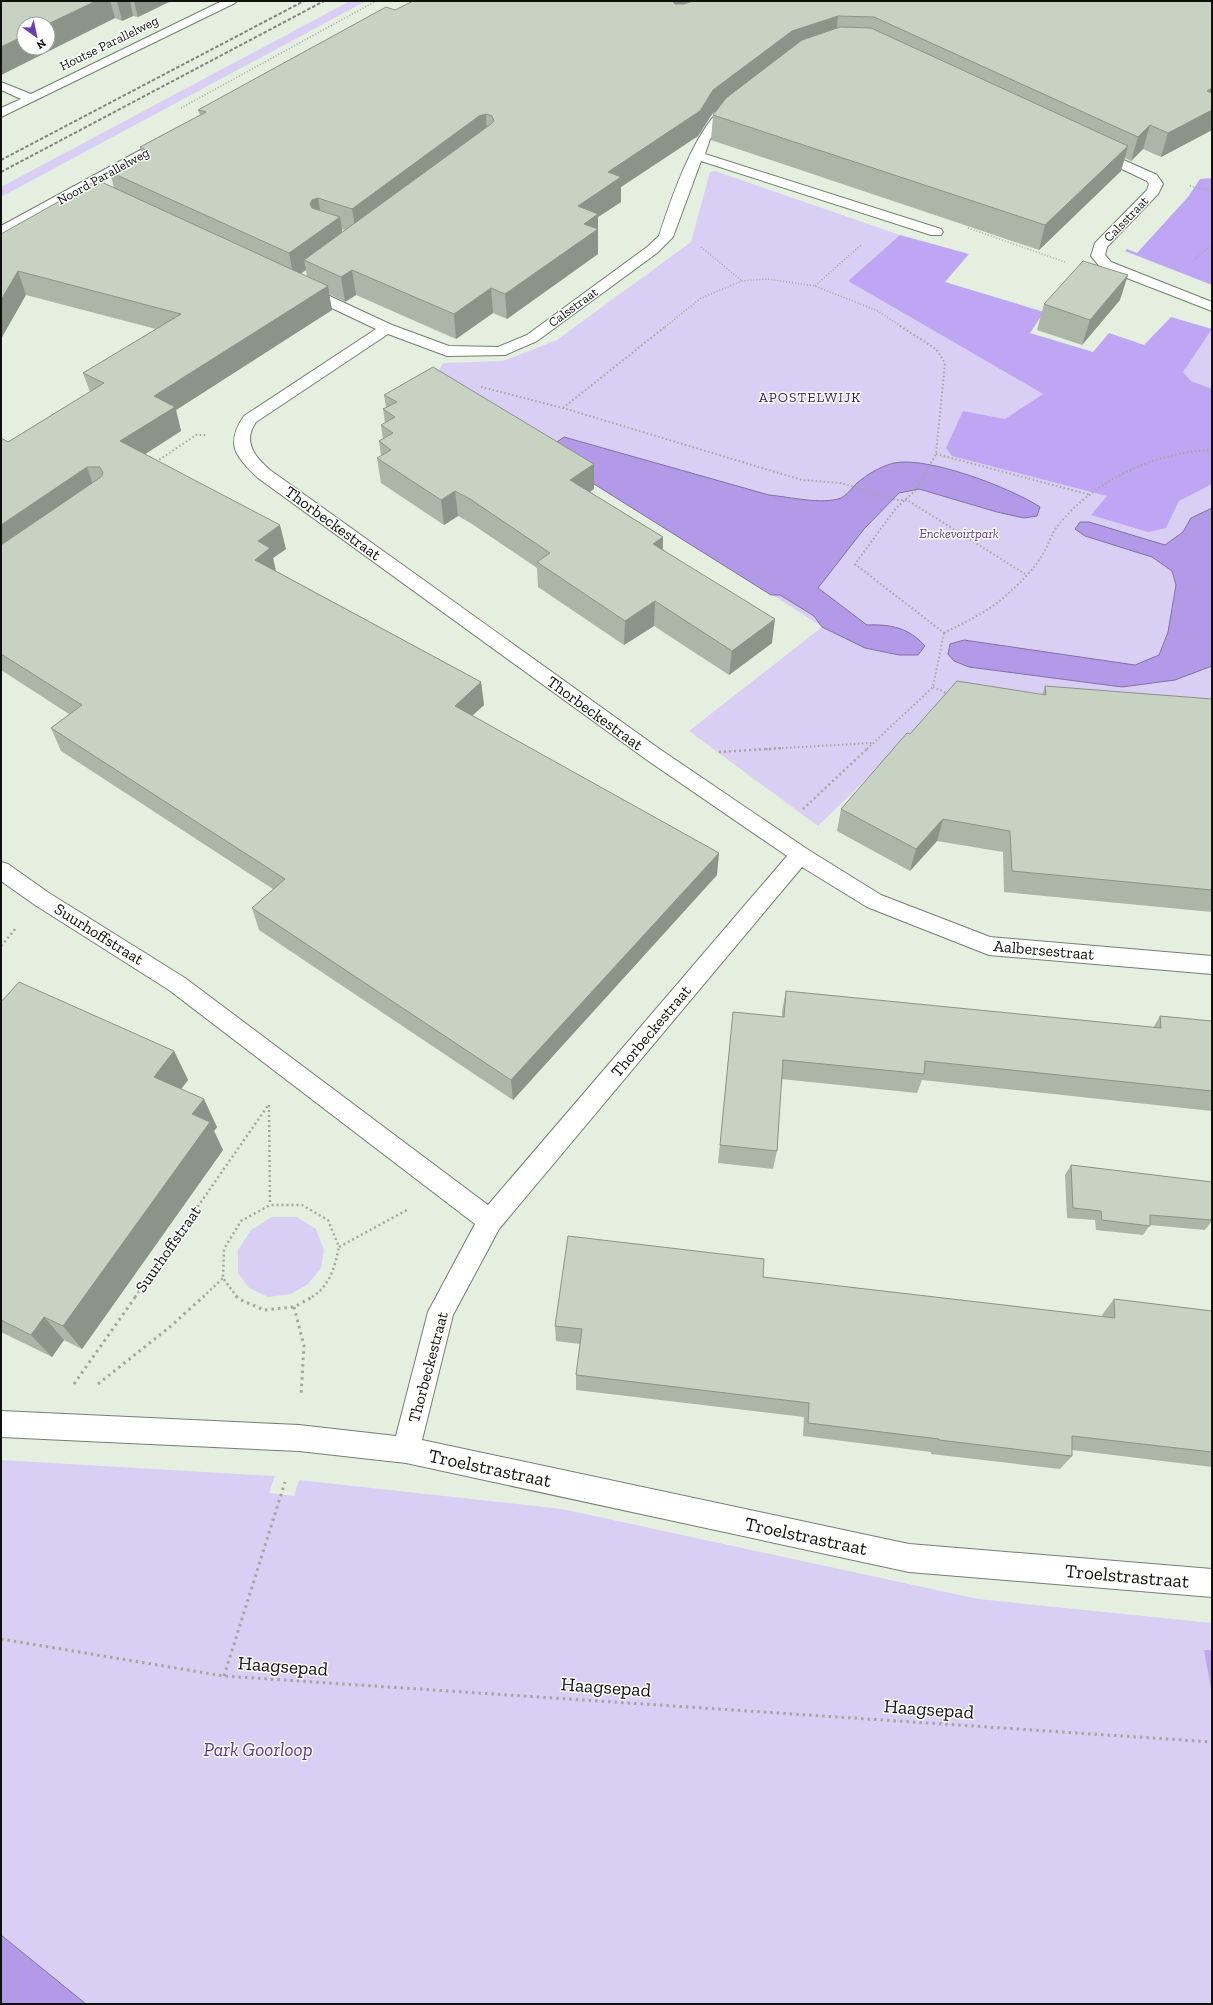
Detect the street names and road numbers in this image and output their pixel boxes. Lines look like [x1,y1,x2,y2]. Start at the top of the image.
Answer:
street label: Houtse Parallelweg [57,13,161,73]
street label: Noord Parallelweg [54,144,152,208]
street label: Calsstraat [1101,193,1151,245]
street label: Calsstraat [545,284,601,330]
street label: Thorbeckestraat [281,482,385,564]
street label: Thorbeckestraat [543,672,647,754]
street label: Suurhoffstraat [51,899,147,969]
street label: Aalbersestraat [993,936,1095,964]
street label: Thorbeckestraat [607,981,695,1081]
street label: Suurhoffstraat [131,1202,205,1296]
street label: Thorbeckestraat [404,1309,452,1424]
street label: Troelstrastraat [427,1444,553,1492]
street label: Troelstrastraat [743,1512,869,1560]
street label: Troelstrastraat [1064,1559,1190,1593]
street label: Haagsepad [237,1651,329,1681]
street label: Haagsepad [560,1672,652,1702]
street label: Haagsepad [883,1694,975,1724]

